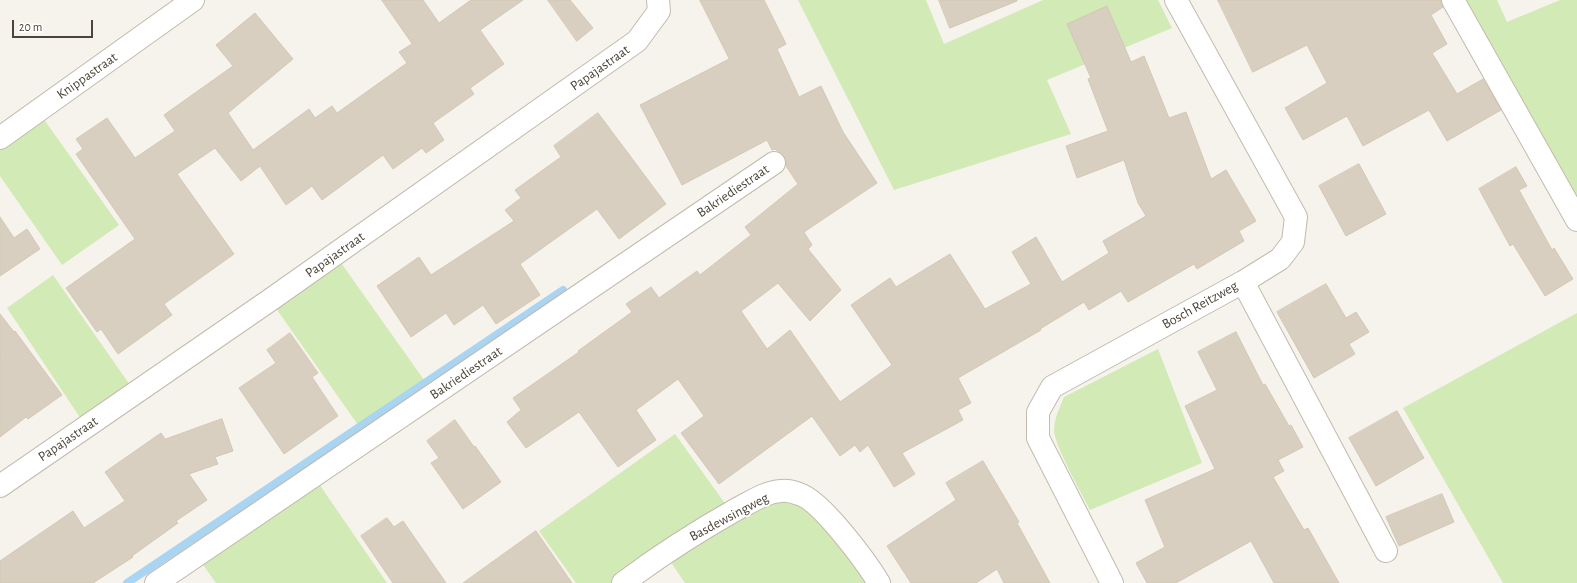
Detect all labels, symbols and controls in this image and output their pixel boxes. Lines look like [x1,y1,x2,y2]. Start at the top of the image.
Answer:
scale bar [14,12,95,38]
text: 20 m [19,21,42,33]
street label: Papajastraat [567,41,633,95]
street label: Knippastraat [53,49,121,103]
street label: Bakriediestraat [694,161,772,221]
street label: Papajastraat [302,228,368,282]
street label: Bosch Reitzweg [1159,277,1241,333]
street label: Bakriediestraat [427,343,505,403]
street label: Papajastraat [35,413,101,465]
street label: Basdewsingweg [687,489,771,545]

